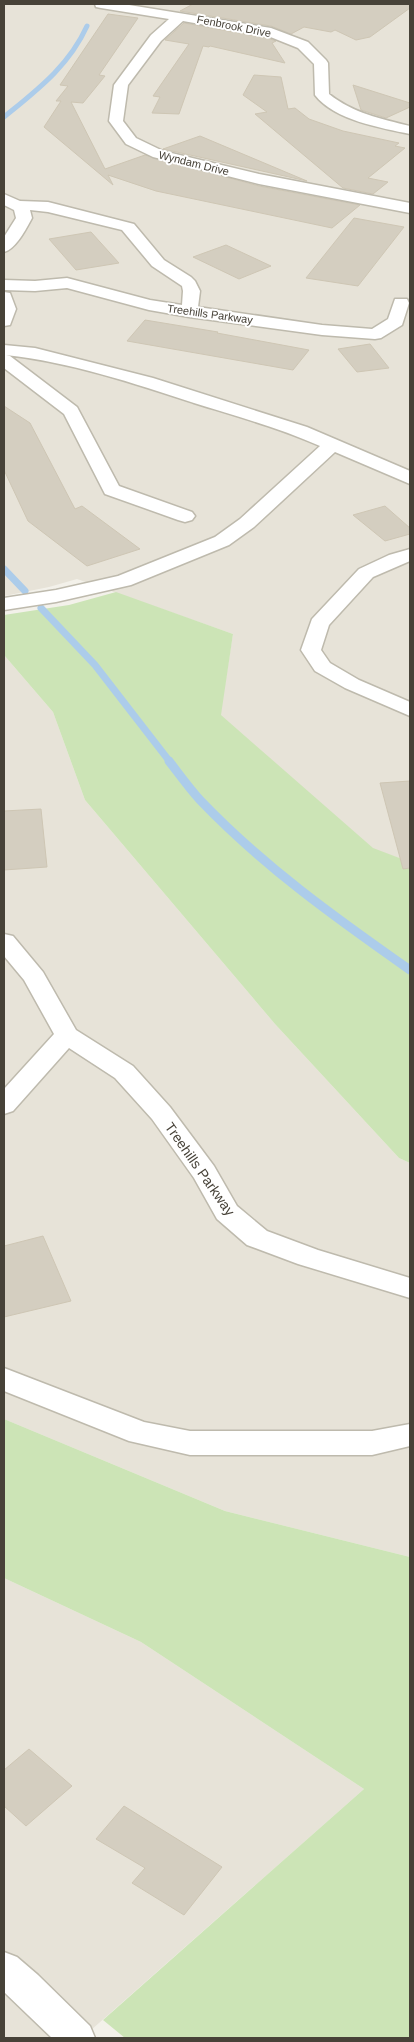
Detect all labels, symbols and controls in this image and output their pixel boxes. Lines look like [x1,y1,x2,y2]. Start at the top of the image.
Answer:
street label: Fenbrook Drive [196,13,272,39]
street label: Wyndam Drive [158,148,230,178]
street label: Treehills Parkway [166,302,254,326]
street label: Treehills Parkway [162,1119,238,1219]

